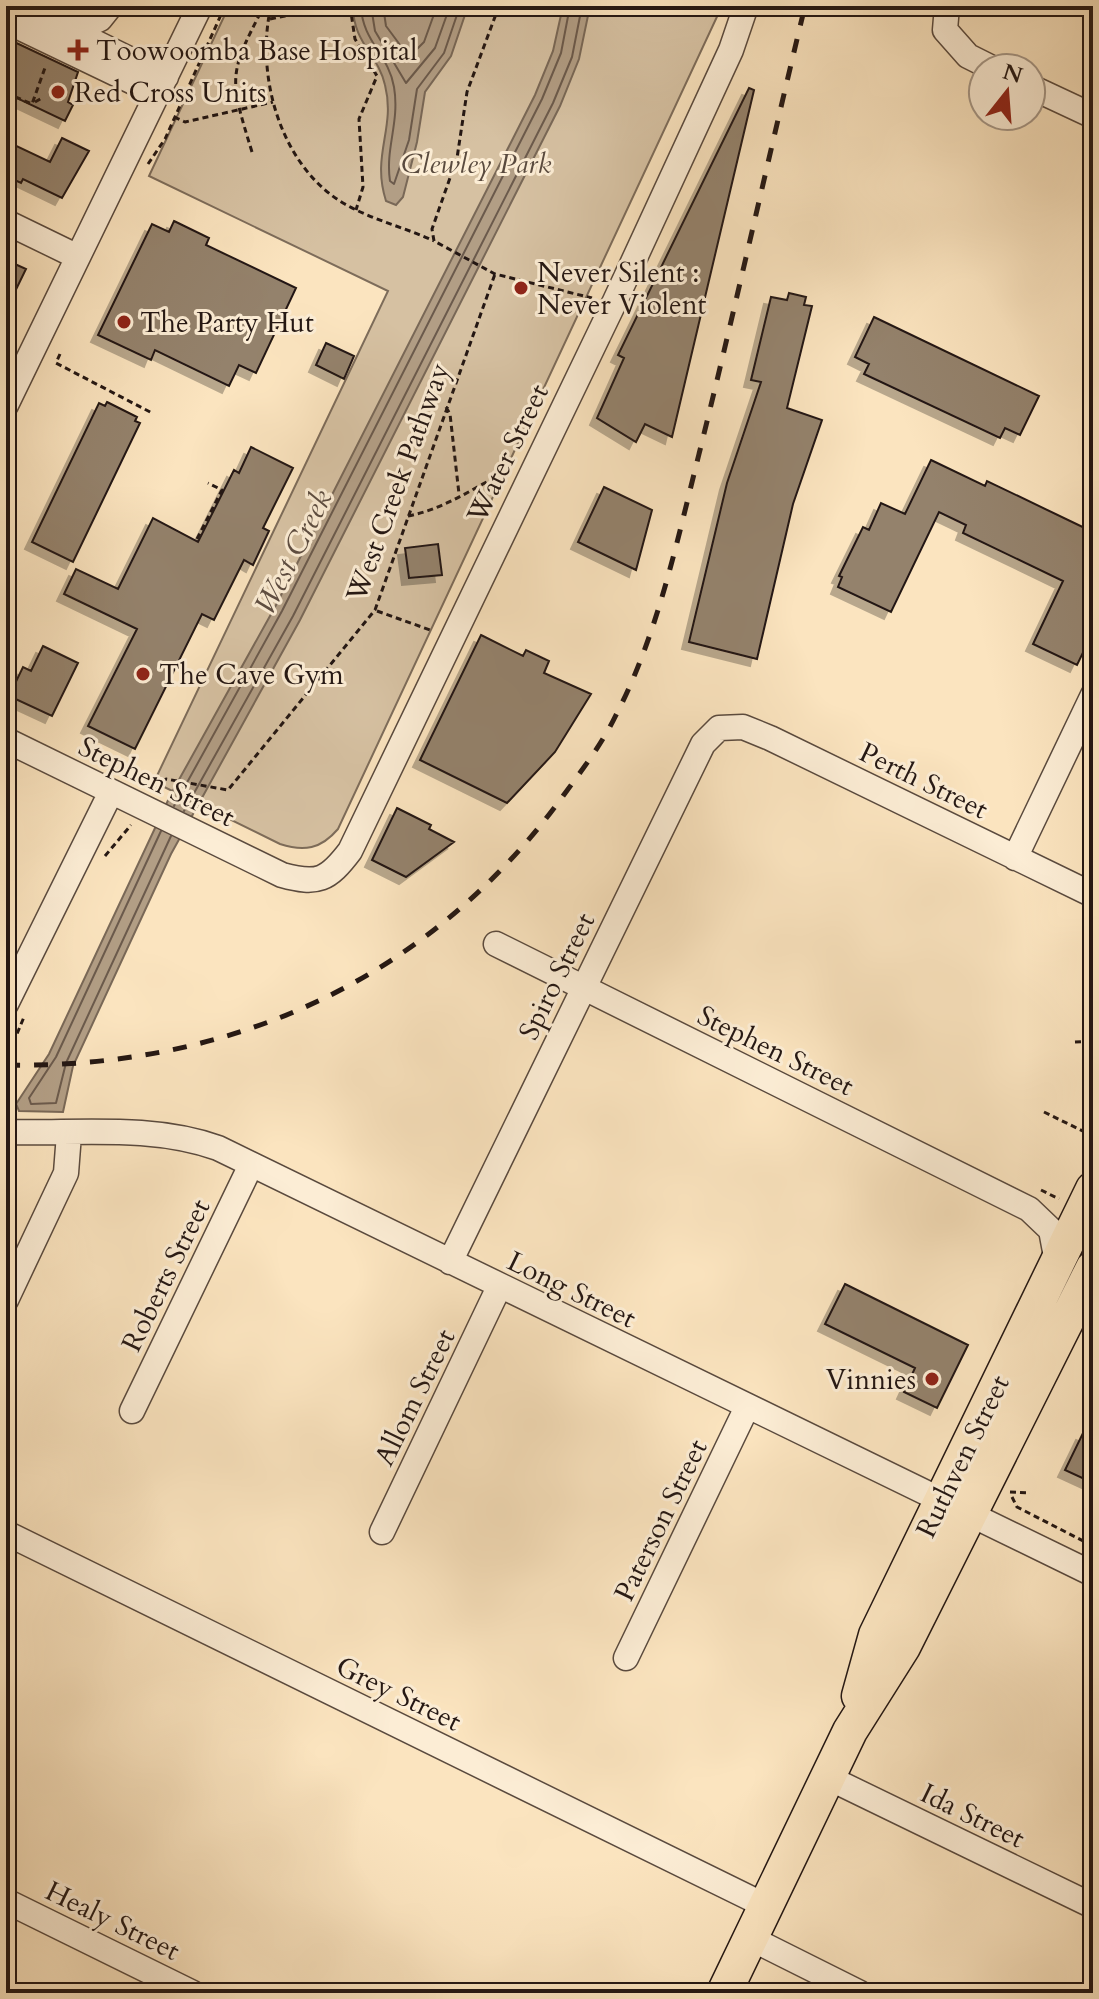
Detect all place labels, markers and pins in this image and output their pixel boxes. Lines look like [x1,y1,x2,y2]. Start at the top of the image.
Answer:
place label: Toowoomba Base Hospital [96,32,417,70]
marker: Toowoomba Base Hospital [67,39,89,61]
place label: Red Cross Units [74,74,266,112]
marker: Red Cross Units [49,83,67,101]
place label: Never Silent : Never Violent [537,254,707,324]
marker: Never Silent : Never Violent [512,279,530,297]
place label: The Party Hut [140,304,314,342]
marker: The Party Hut [115,313,133,331]
place label: The Cave Gym [159,656,344,694]
marker: The Cave Gym [134,665,152,683]
place label: Vinnies [826,1361,916,1399]
marker: Vinnies [923,1370,941,1388]

